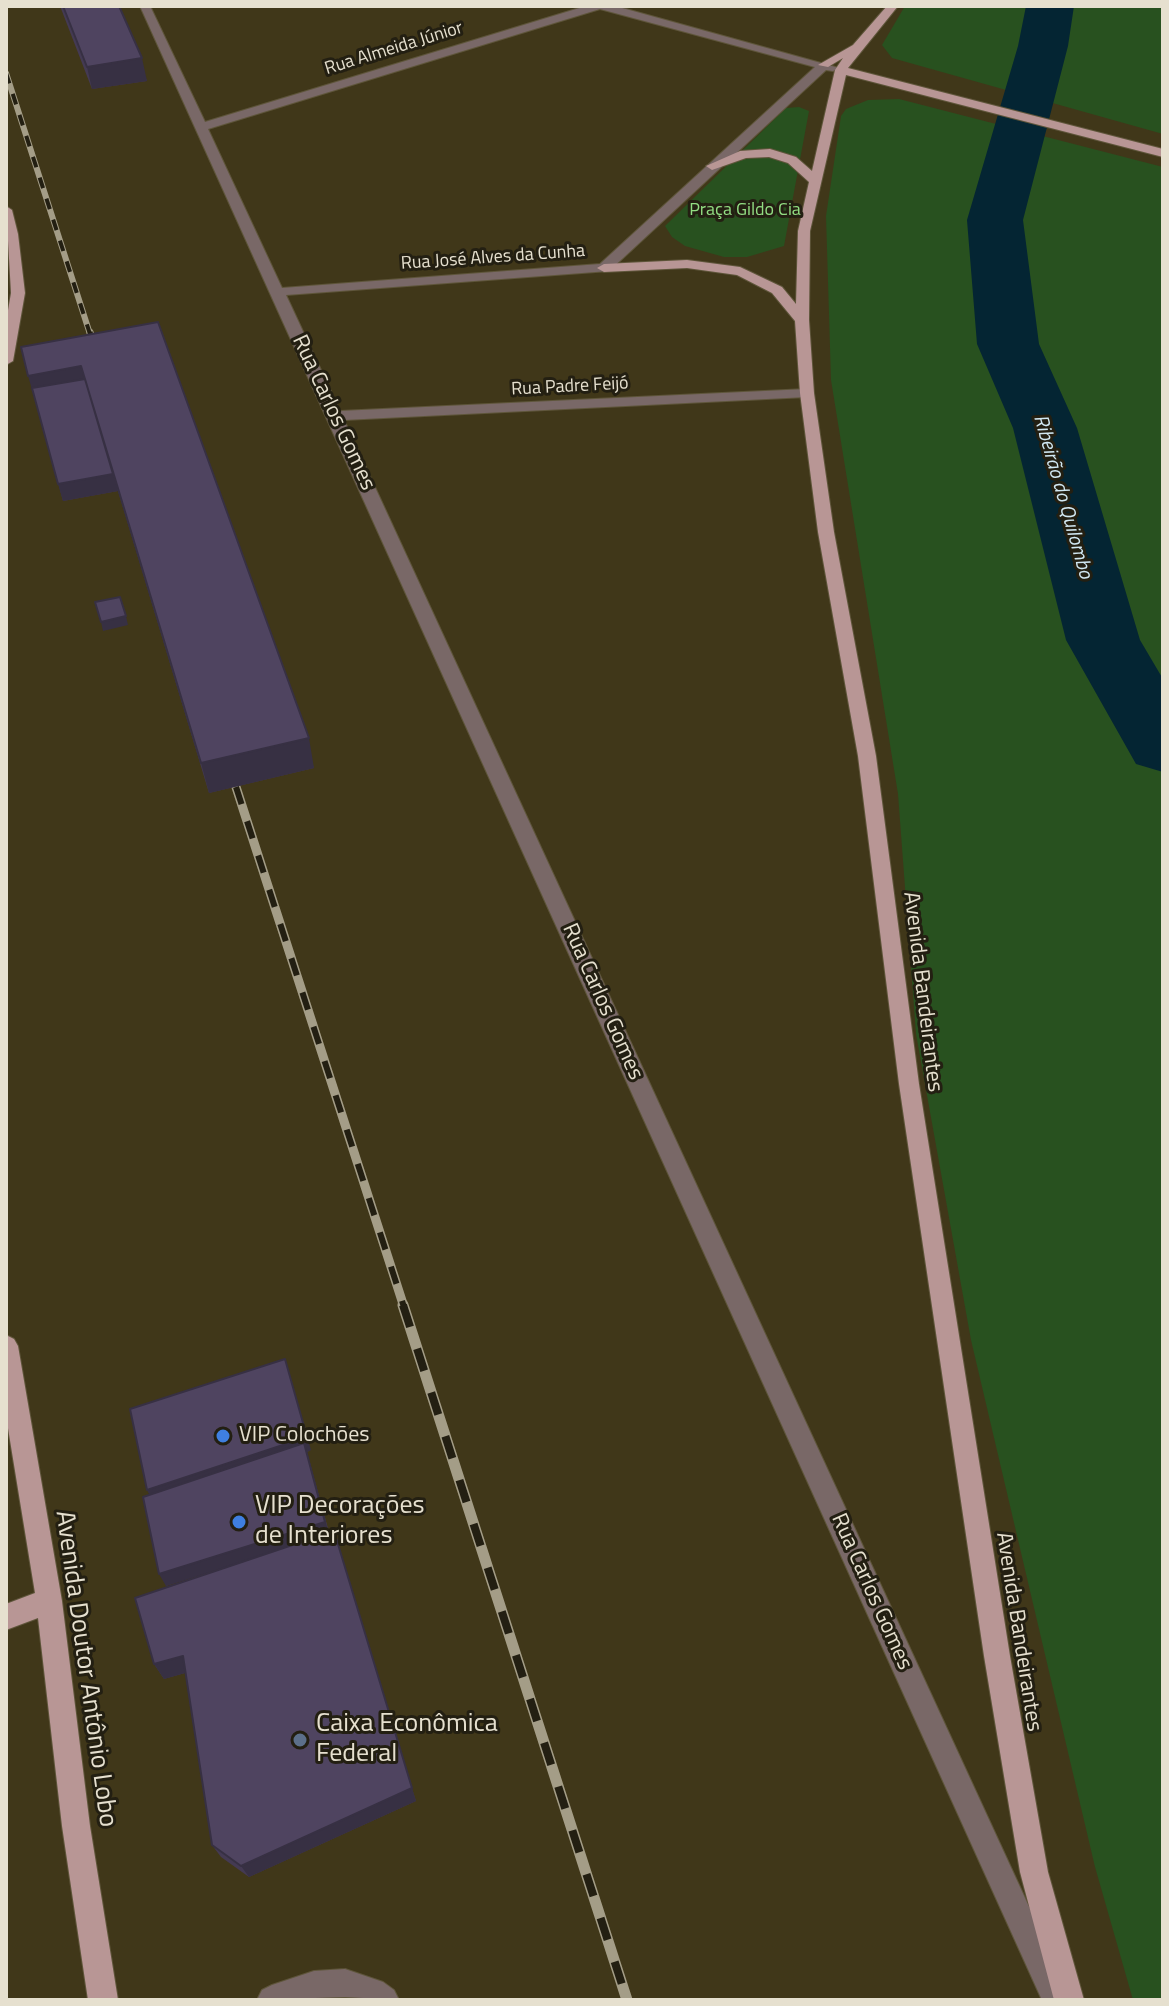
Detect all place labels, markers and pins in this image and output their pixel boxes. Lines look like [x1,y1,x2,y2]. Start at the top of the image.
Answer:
place label: VIP Colochões [239,1423,370,1449]
marker: VIP Colochões [214,1427,232,1445]
place label: VIP Decorações de Interiores [255,1491,425,1552]
marker: VIP Decorações de Interiores [230,1513,248,1531]
place label: Caixa Econômica Federal [316,1709,498,1770]
marker: Caixa Econômica Federal [291,1731,309,1749]

